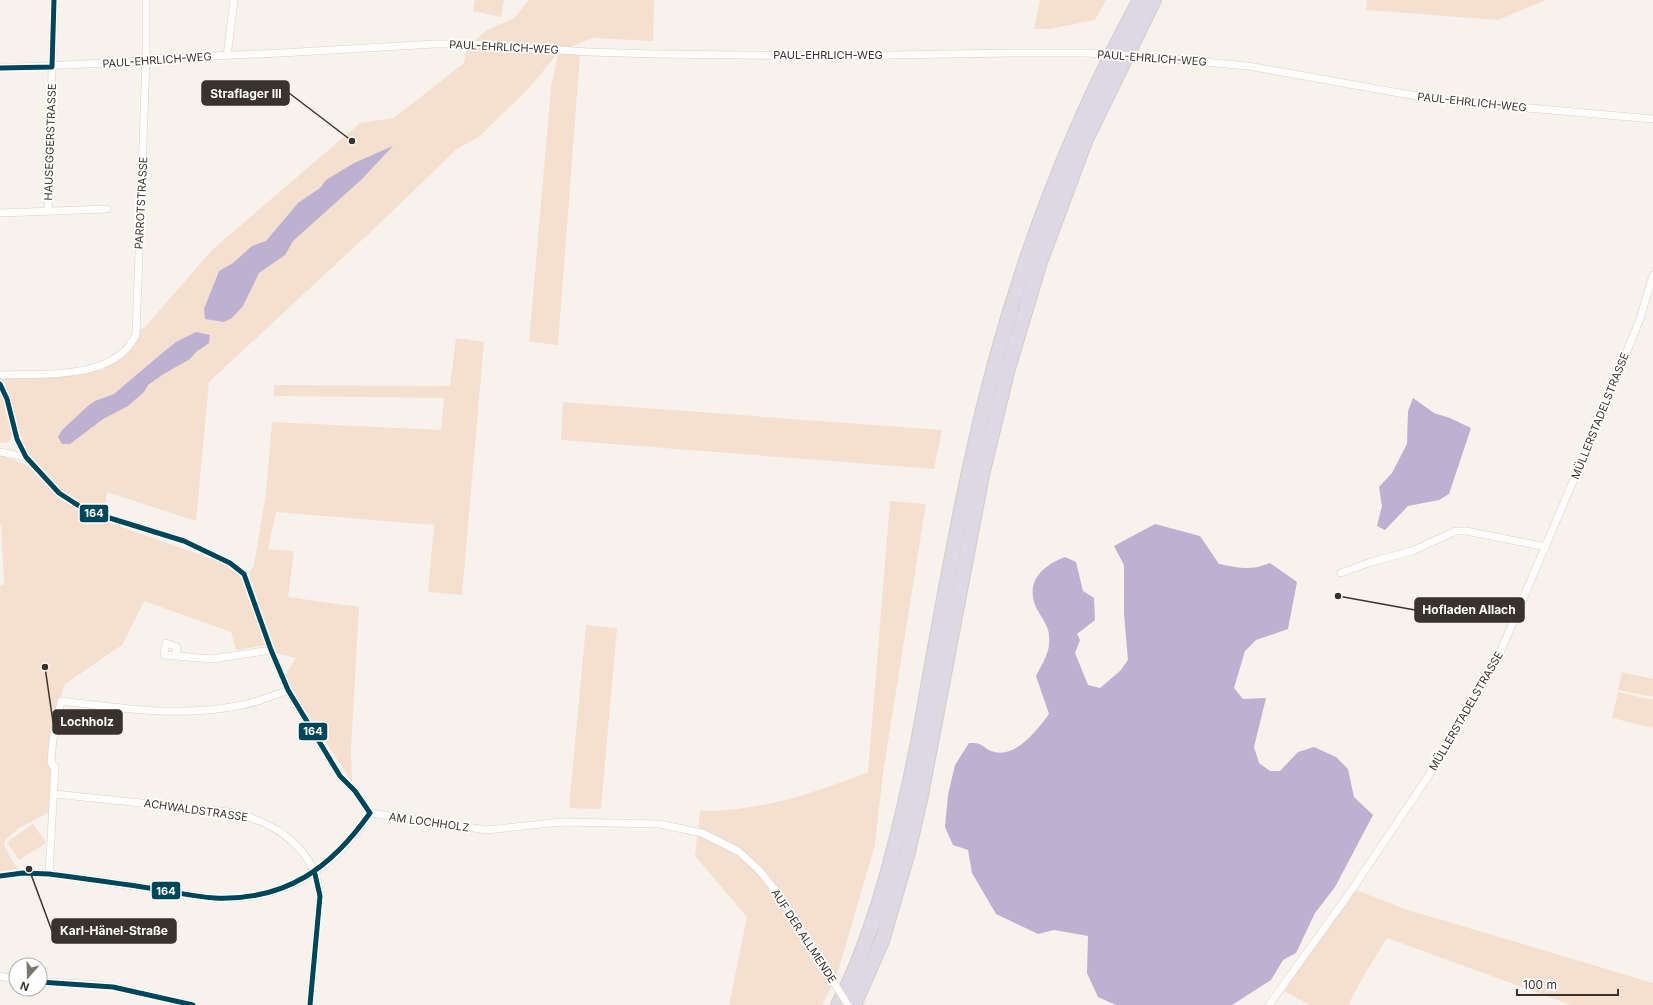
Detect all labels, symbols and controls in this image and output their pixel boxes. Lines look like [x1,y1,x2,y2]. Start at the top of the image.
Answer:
street label: PAUL-EHRLICH-WEG [449,37,559,57]
street label: PAUL-EHRLICH-WEG [1097,47,1207,69]
street label: PAUL-EHRLICH-WEG [773,48,883,62]
street label: PAUL-EHRLICH-WEG [102,49,212,71]
callout: Straflager III [202,81,289,105]
street label: HAUSEGGERSTRASSE [41,83,59,201]
text: Straflager III [210,86,282,101]
street label: PAUL-EHRLICH-WEG [1417,89,1527,115]
street label: PARROTSTRASSE [132,156,150,250]
street label: MÜLLERSTADELSTRASSE [1568,351,1632,481]
line badge: 164 [79,504,109,523]
text: 164 [84,506,104,520]
callout: Hofladen Allach [1415,598,1524,622]
text: Hofladen Allach [1422,602,1516,617]
street label: MÜLLERSTADELSTRASSE [1426,649,1506,773]
callout: Lochholz [53,710,122,734]
text: Lochholz [60,714,114,729]
line badge: 164 [298,722,328,741]
text: 164 [303,724,323,738]
street label: ACHWALDSTRASSE [143,796,249,824]
street label: AM LOCHHOLZ [388,809,470,835]
line badge: 164 [151,881,181,900]
text: 164 [156,884,176,898]
street label: AUF DER ALLMENDE [768,886,840,986]
callout: Karl-Hänel-Straße [52,919,176,943]
text: Karl-Hänel-Straße [60,923,168,938]
north arrow [8,957,48,997]
scale bar [1517,971,1618,997]
text: 100 m [1523,977,1557,992]
text: N [18,978,31,994]

